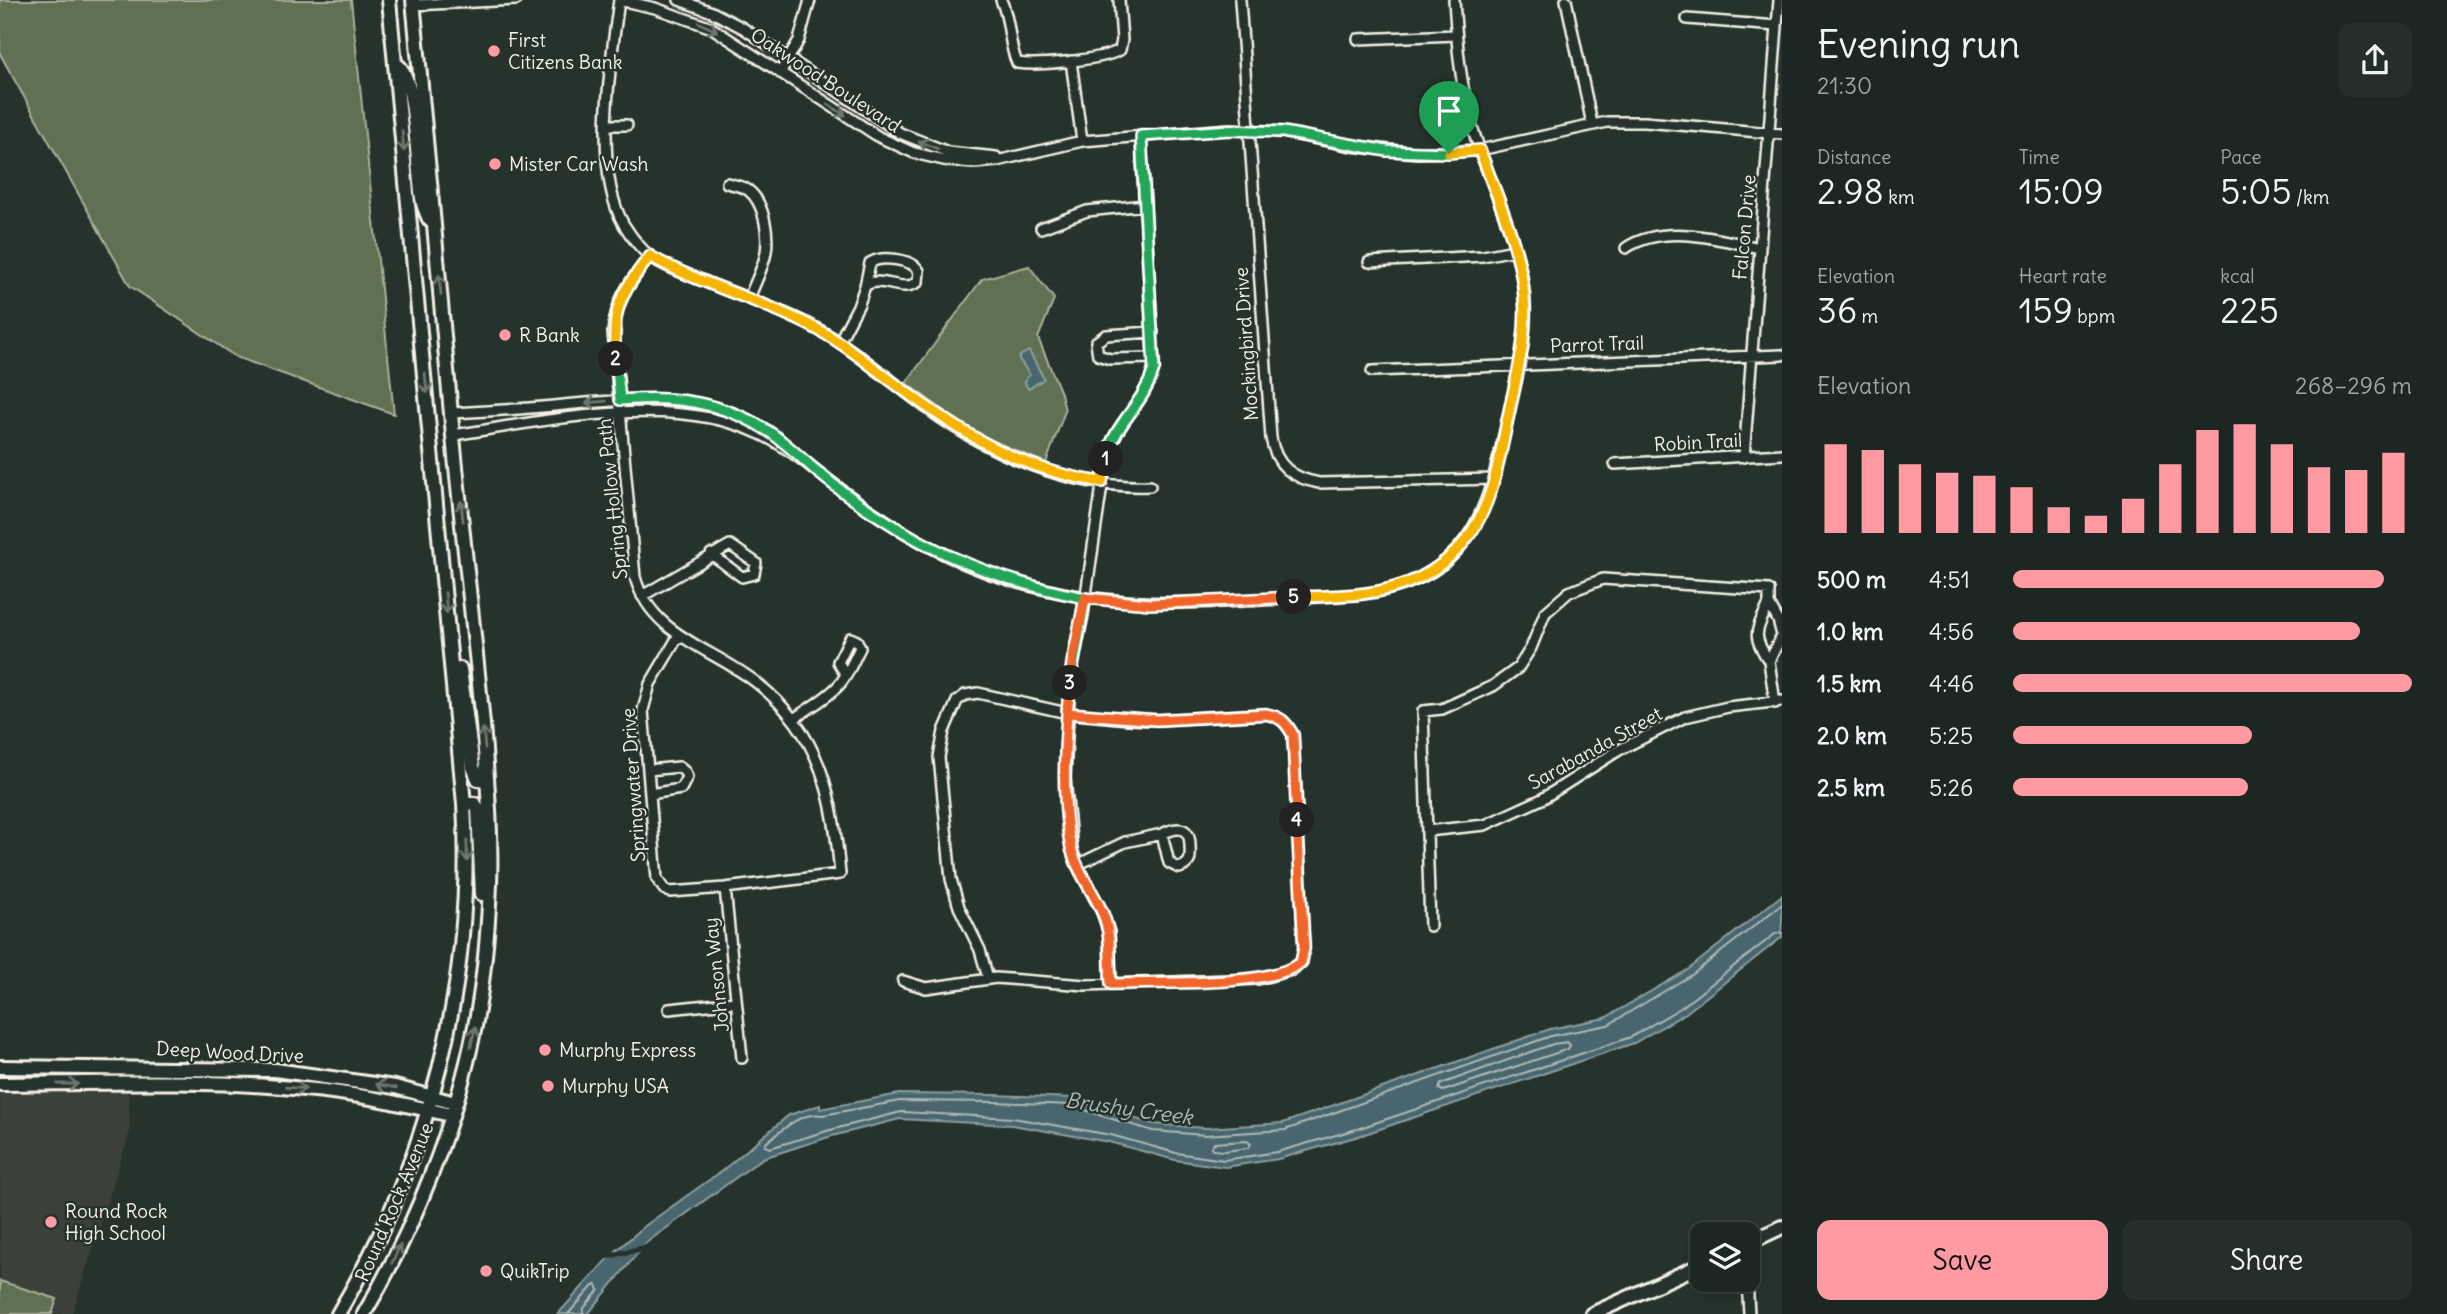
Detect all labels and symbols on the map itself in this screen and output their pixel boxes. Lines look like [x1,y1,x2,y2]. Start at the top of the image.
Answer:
one-way arrow [697,21,718,34]
street label: Oakwood Boulevard [746,22,906,138]
place label: First Citizens Bank [508,28,623,74]
marker: First Citizens Bank [486,43,502,59]
pin [1419,81,1479,153]
one-way arrow [827,103,847,117]
one-way arrow [397,129,410,152]
one-way arrow [917,138,939,151]
place label: Mister Car Wash [509,152,649,176]
marker: Mister Car Wash [487,156,503,172]
street label: Falcon Drive [1727,173,1761,281]
street label: Mockingbird Drive [1229,266,1263,422]
one-way arrow [433,274,446,297]
place label: R Bank [519,323,580,347]
marker: R Bank [497,327,513,343]
street label: Parrot Trail [1550,330,1644,358]
pin: 2 [598,342,634,376]
one-way arrow [420,371,433,394]
one-way arrow [585,396,607,409]
street label: Spring Hollow Path [592,417,632,581]
street label: Robin Trail [1653,428,1743,456]
pin: 1 [1088,442,1124,476]
one-way arrow [455,500,468,523]
pin: 5 [1276,580,1312,614]
one-way arrow [440,591,453,613]
pin: 3 [1052,666,1088,700]
street label: Sarabanda Street [1524,701,1666,795]
street label: Springwater Drive [616,707,650,863]
one-way arrow [477,727,490,749]
pin: 4 [1280,802,1314,838]
one-way arrow [460,839,473,862]
street label: Johnson Way [698,916,734,1034]
one-way arrow [467,1026,480,1049]
street label: Deep Wood Drive [156,1036,304,1068]
place label: Murphy Express [559,1038,696,1062]
marker: Murphy Express [537,1042,553,1058]
place label: Murphy USA [562,1074,669,1098]
one-way arrow [56,1077,79,1091]
marker: Murphy USA [540,1078,556,1094]
one-way arrow [375,1079,398,1092]
one-way arrow [284,1082,307,1095]
water label: Brushy Creek [1064,1086,1196,1131]
street label: Round Rock Avenue [350,1119,438,1285]
place label: Round Rock High School [65,1199,168,1245]
marker: Round Rock High School [43,1214,59,1230]
one-way arrow [390,1244,403,1265]
place label: QuikTrip [500,1259,570,1283]
marker: QuikTrip [478,1263,494,1279]

